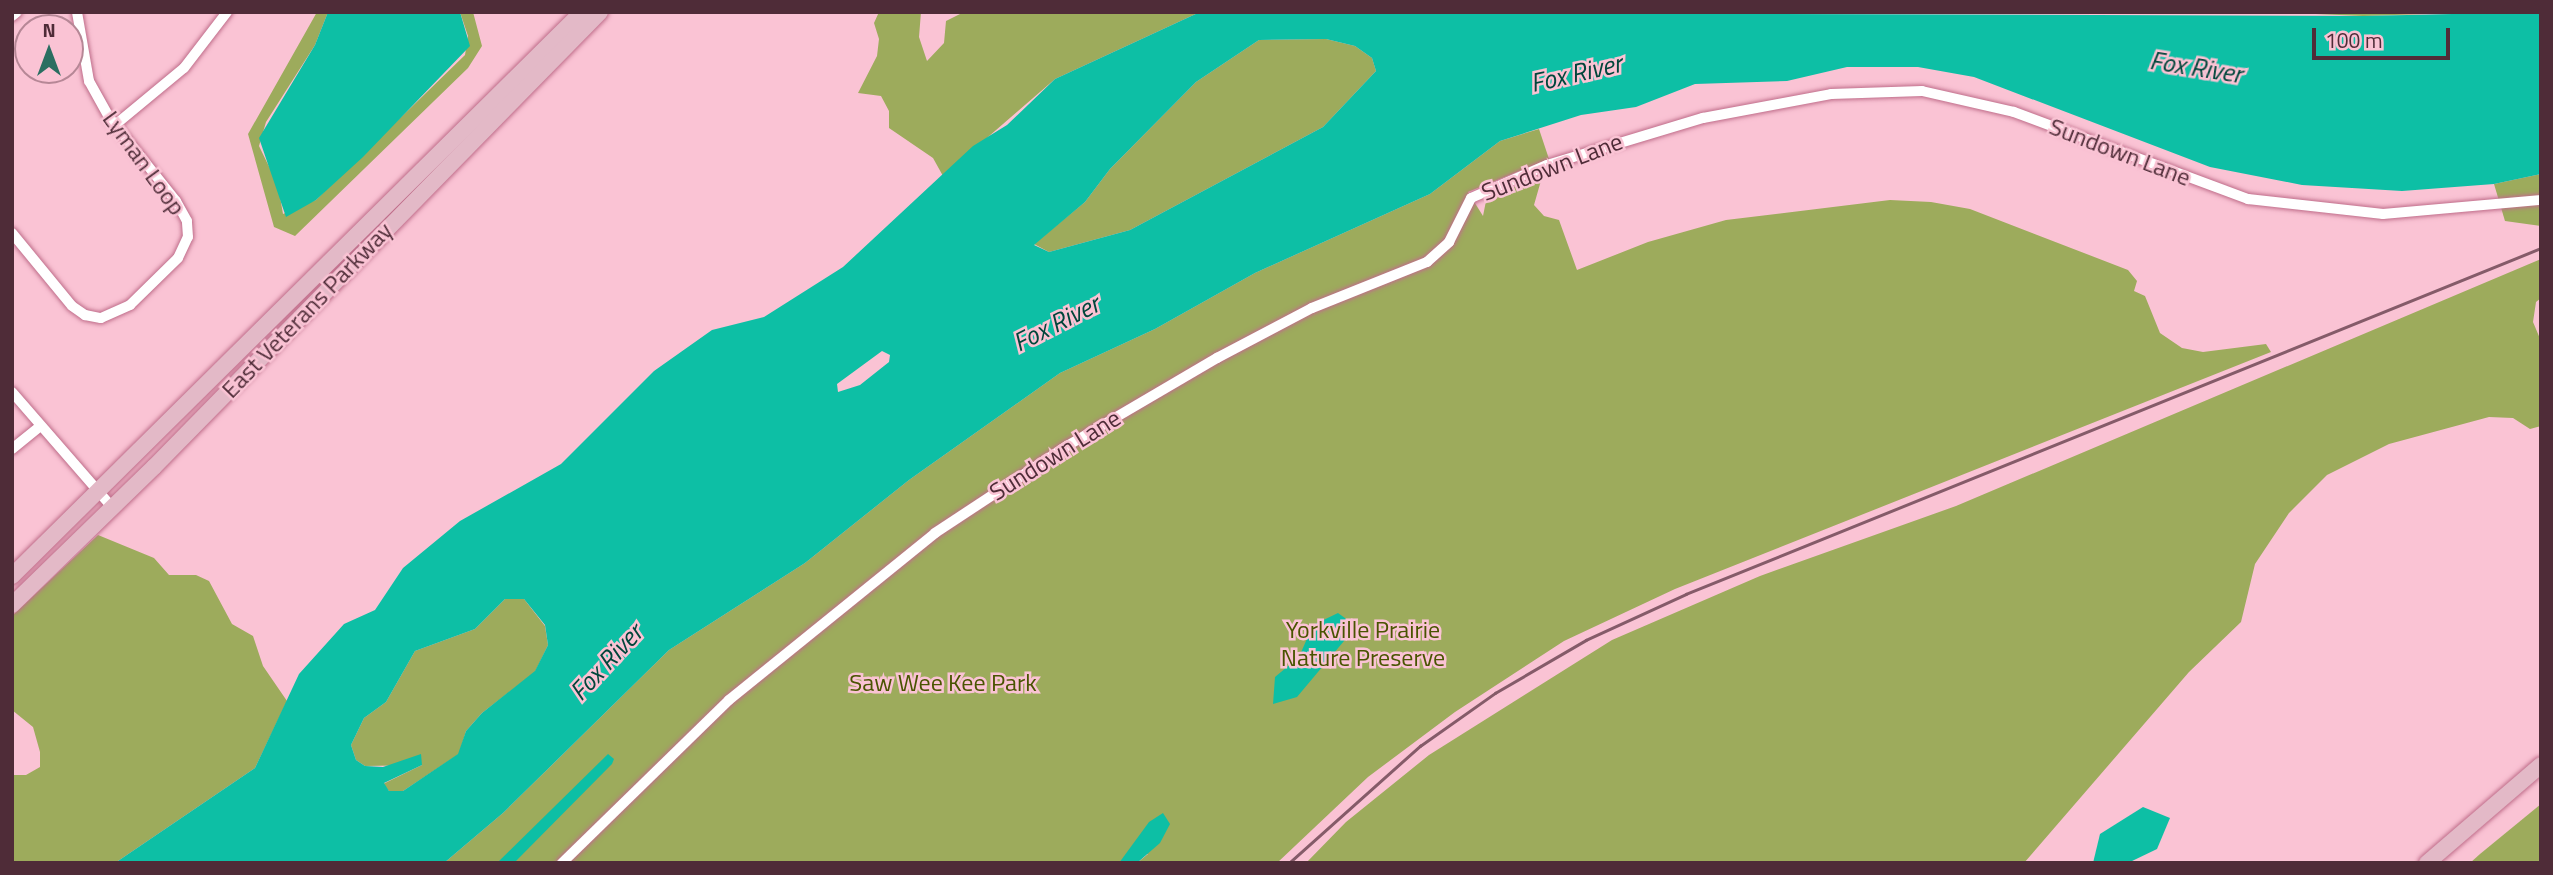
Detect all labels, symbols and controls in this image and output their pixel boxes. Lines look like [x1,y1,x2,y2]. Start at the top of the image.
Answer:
north arrow [14,14,84,84]
scale bar [2315,14,2453,58]
text: N [42,15,56,44]
text: 100 m [2325,24,2382,56]
water label: Fox River [2148,44,2244,90]
water label: Fox River [1527,47,1625,99]
street label: Lyman Loop [97,105,191,221]
street label: Sundown Lane [2045,112,2195,192]
street label: Sundown Lane [1477,127,1627,207]
street label: East Veterans Parkway [216,216,398,404]
water label: Fox River [1007,288,1105,358]
street label: Sundown Lane [984,403,1126,507]
park label: Yorkville Prairie Nature Preserve [1281,616,1445,672]
water label: Fox River [563,617,649,707]
park label: Saw Wee Kee Park [849,669,1037,697]

